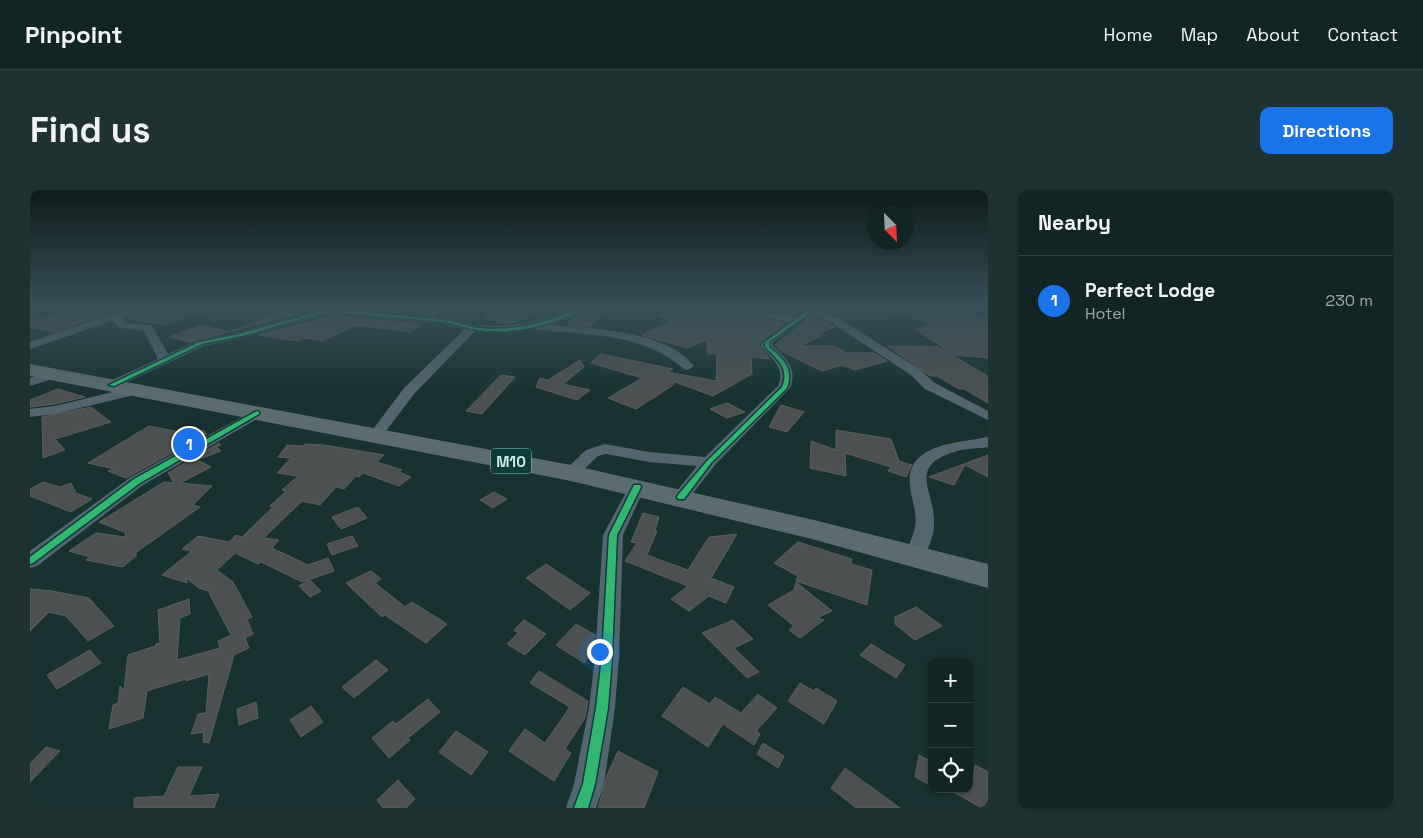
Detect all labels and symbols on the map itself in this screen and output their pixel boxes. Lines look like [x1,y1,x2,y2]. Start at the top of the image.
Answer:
north arrow [868,205,913,250]
pin: 1 [173,425,205,463]
road number: M10 [491,448,531,474]
your location [587,639,613,665]

